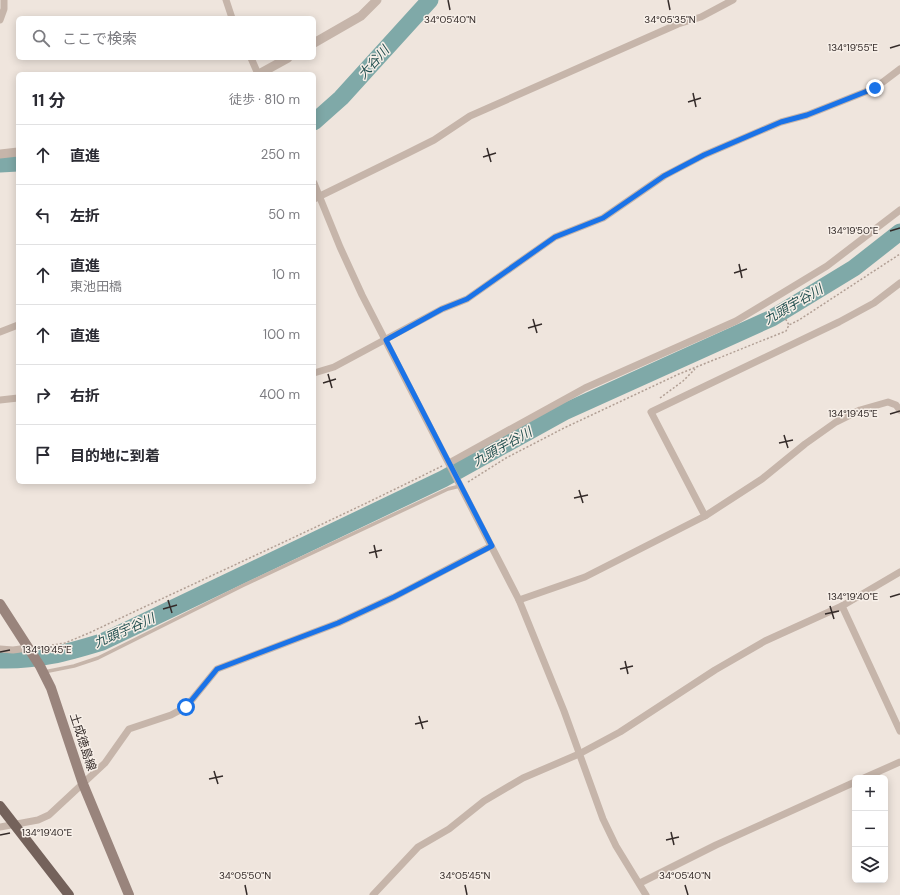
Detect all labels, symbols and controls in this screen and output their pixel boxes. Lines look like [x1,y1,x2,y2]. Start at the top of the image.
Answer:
text: 34°05'40"N [424,13,476,26]
text: 34°05'35"N [644,13,696,26]
search box [16,16,316,60]
icon: search [30,27,52,49]
text: ここで検索 [62,29,137,49]
water label: 大谷川 [354,41,394,83]
text: 134°19'55"E [828,41,878,54]
route end [866,79,884,97]
text: 11 分 [32,89,65,111]
text: 徒歩 · 810 m [229,91,300,108]
icon: ahead [32,144,54,166]
text: 直進 [70,146,100,166]
text: 250 m [261,146,300,163]
icon: left [32,204,54,226]
text: 左折 [70,206,100,226]
text: 50 m [268,206,300,223]
text: 134°19'50"E [828,224,879,237]
text: 直進 [70,256,100,276]
icon: ahead [32,264,54,286]
text: 10 m [272,266,300,283]
text: 東池田橋 [70,278,122,295]
water label: 九頭宇谷川 [761,280,827,328]
icon: ahead [32,324,54,346]
text: 直進 [70,326,100,346]
text: 100 m [263,326,300,343]
icon: right [32,384,54,406]
text: 右折 [70,386,100,406]
text: 400 m [259,386,300,403]
text: 134°19'45"E [828,407,878,420]
water label: 九頭宇谷川 [470,422,537,470]
icon: arrive [32,444,54,466]
text: 目的地に到着 [70,446,160,466]
text: 134°19'40"E [828,590,879,603]
water label: 九頭宇谷川 [91,609,159,651]
text: 134°19'45"E [22,643,72,656]
route start [177,698,195,716]
street label: 土成徳島線 [66,711,100,773]
map controls [852,775,888,883]
button: + [852,775,888,811]
button: − [852,811,888,847]
text: 134°19'40"E [22,826,73,839]
button: layers [852,847,888,883]
text: 34°05'50"N [219,869,271,882]
text: 34°05'45"N [439,869,491,882]
text: 34°05'40"N [659,869,711,882]

